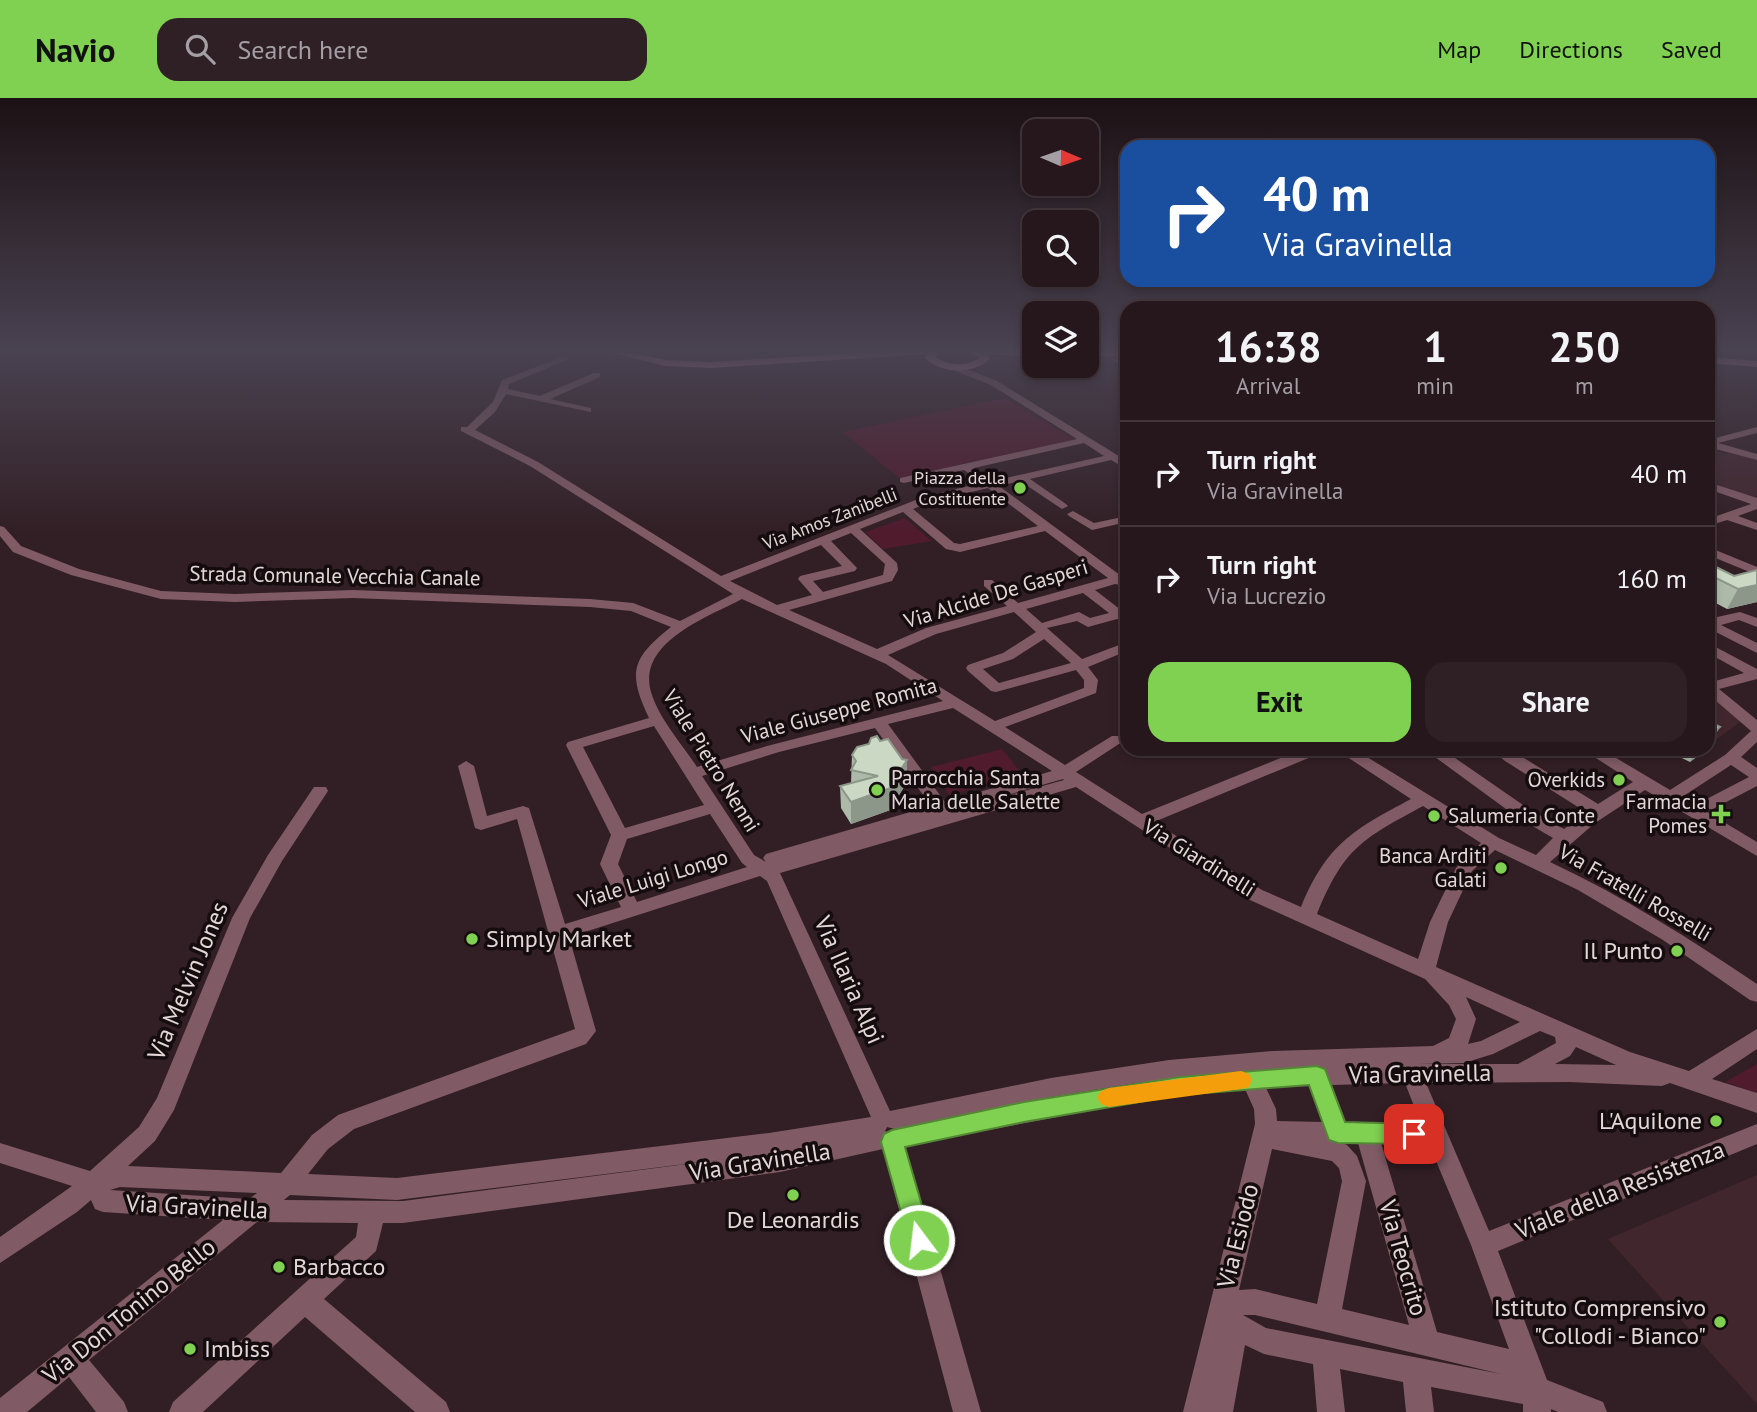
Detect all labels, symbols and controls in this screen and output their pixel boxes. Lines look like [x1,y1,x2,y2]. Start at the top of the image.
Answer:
search box [157,18,647,81]
text: Navio [35,28,115,71]
icon: search [181,30,219,68]
text: Search here [237,33,369,66]
text: Map [1437,34,1481,65]
text: Directions [1519,34,1623,65]
text: Saved [1661,34,1722,65]
north arrow [1022,119,1099,196]
map controls [1022,119,1099,378]
text: 40 m [1263,161,1370,225]
icon: right [1148,168,1239,259]
button: search [1022,210,1099,287]
text: Via Gravinella [1263,223,1453,265]
button: layers [1022,301,1099,378]
text: 16:38 [1215,319,1321,374]
text: 1 [1423,319,1447,374]
text: 250 [1549,319,1620,374]
text: Arrival [1236,371,1300,400]
text: min [1416,371,1454,400]
text: m [1575,371,1594,400]
text: Turn right [1207,443,1316,476]
icon: right [1148,455,1186,493]
text: 40 m [1631,457,1687,490]
place label: Piazza della Costituente [914,466,1006,510]
text: Via Gravinella [1207,476,1343,505]
marker: Piazza della Costituente [1012,480,1028,496]
street label: Via Amos Zanibelli [758,482,900,555]
text: Turn right [1207,548,1316,581]
street label: Via Alcide De Gasperi [900,553,1091,635]
street label: Strada Comunale Vecchia Canale [189,559,481,592]
icon: right [1148,560,1186,598]
text: 160 m [1616,562,1687,595]
text: Via Lucrezio [1207,581,1326,610]
button: Exit [1148,662,1411,742]
button: Share [1425,662,1687,742]
street label: Viale Giuseppe Romita [737,671,940,750]
street label: Viale Pietro Nenni [656,684,766,837]
place label: Parrocchia Santa Maria delle Salette [891,764,1060,815]
place label: Overkids [1527,766,1605,793]
marker: Overkids [1611,772,1627,788]
marker: Parrocchia Santa Maria delle Salette [869,782,885,798]
place label: Farmacia Pomes [1626,788,1707,839]
place label: Salumeria Conte [1448,802,1595,829]
marker: Farmacia Pomes [1713,806,1729,822]
marker: Salumeria Conte [1426,808,1442,824]
street label: Via Giardinelli [1138,812,1260,903]
street label: Via Fratelli Rosselli [1553,837,1716,947]
place label: Banca Arditi Galati [1379,842,1487,893]
street label: Viale Luigi Longo [574,843,731,914]
marker: Banca Arditi Galati [1493,860,1509,876]
street label: Via Melvin Jones [140,897,235,1066]
street label: Via Ilaria Alpi [807,910,891,1049]
place label: Simply Market [486,923,632,954]
marker: Simply Market [464,931,480,947]
place label: Il Punto [1583,935,1663,966]
marker: Il Punto [1669,943,1685,959]
street label: Via Gravinella [1348,1057,1491,1090]
pin [1384,1104,1444,1164]
place label: L'Aquilone [1599,1105,1702,1136]
marker: L'Aquilone [1708,1113,1724,1129]
icon: arrive [1395,1115,1433,1153]
street label: Viale della Resistenza [1510,1133,1729,1246]
street label: Via Gravinella [686,1135,833,1188]
street label: Via Esiodo [1209,1180,1265,1292]
street label: Via Gravinella [124,1187,269,1226]
marker: De Leonardis [785,1187,801,1203]
street label: Via Teocrito [1372,1196,1435,1319]
position arrow [882,1203,956,1277]
place label: De Leonardis [727,1204,859,1235]
street label: Via Don Tonino Bello [35,1231,222,1391]
place label: Barbacco [293,1251,385,1282]
marker: Barbacco [271,1259,287,1275]
place label: Istituto Comprensivo "Collodi - Bianco" [1494,1292,1706,1351]
marker: Istituto Comprensivo "Collodi - Bianco" [1712,1314,1728,1330]
place label: Imbiss [204,1333,270,1364]
marker: Imbiss [182,1341,198,1357]

